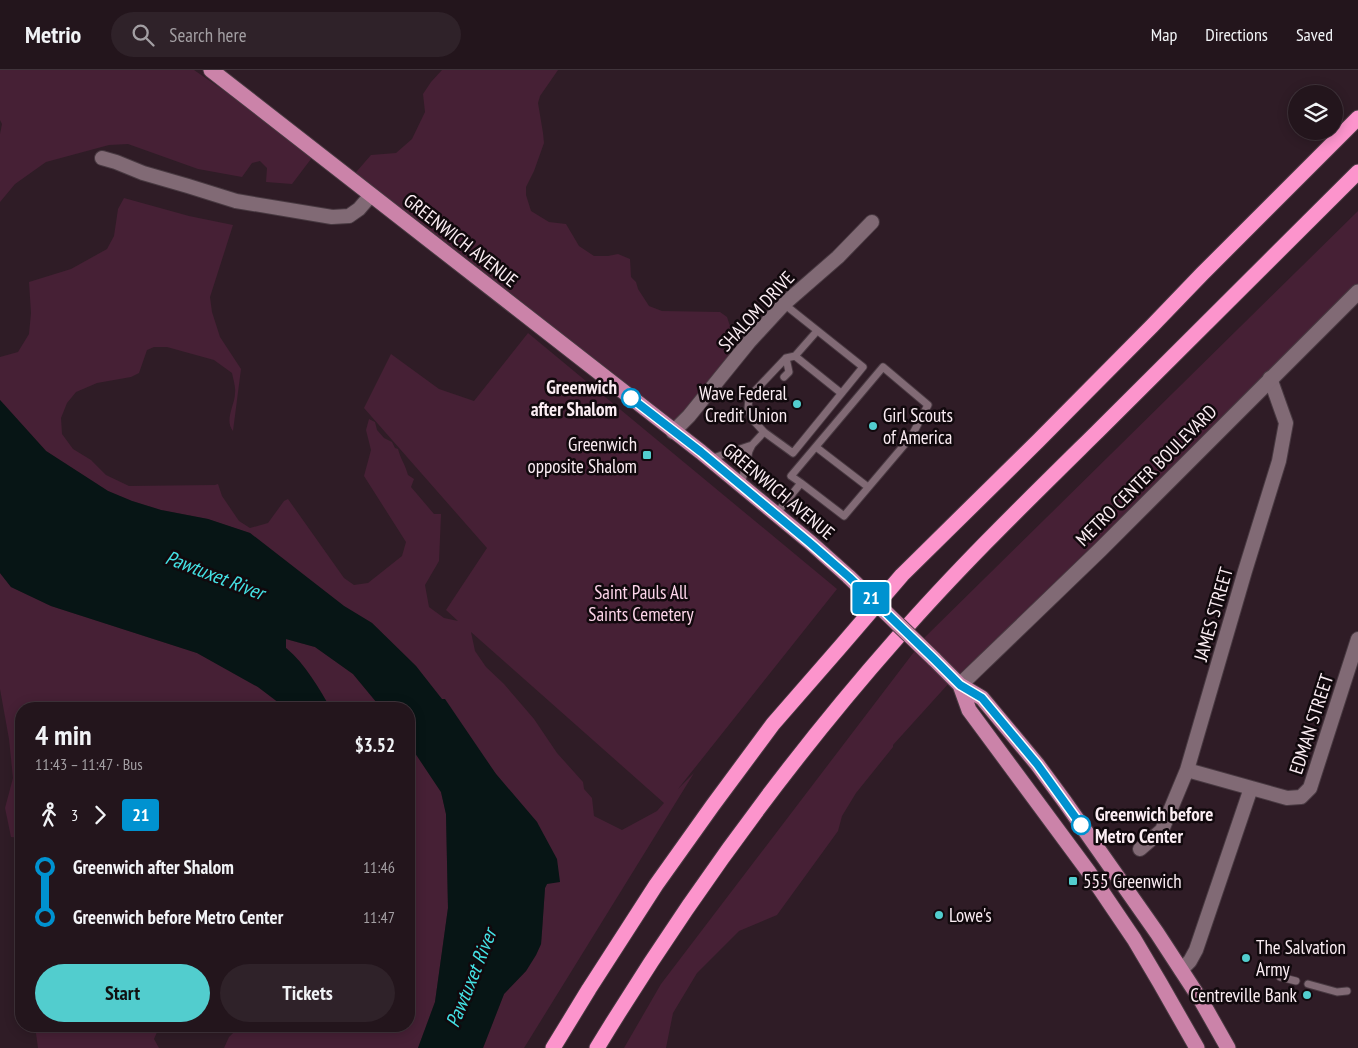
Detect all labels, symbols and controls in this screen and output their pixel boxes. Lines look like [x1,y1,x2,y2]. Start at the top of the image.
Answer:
search box [111,12,461,57]
text: Metrio [25,19,81,50]
icon: search [129,21,157,49]
text: Search here [169,23,247,47]
text: Map [1151,23,1177,46]
text: Directions [1205,23,1268,46]
text: Saved [1296,23,1333,46]
map controls [1288,85,1343,140]
button: layers [1288,85,1343,140]
street label: GREENWICH AVENUE [399,188,523,292]
street label: SHALOM DRIVE [713,266,799,356]
place label: Greenwich after Shalom [531,375,617,421]
place label: Wave Federal Credit Union [699,381,788,427]
marker: Greenwich after Shalom [621,388,641,408]
marker: Wave Federal Credit Union [791,398,803,410]
street label: METRO CENTER BOULEVARD [1070,399,1222,551]
place label: Girl Scouts of America [883,403,953,449]
marker: Girl Scouts of America [867,420,879,432]
place label: Greenwich opposite Shalom [527,432,637,478]
street label: GREENWICH AVENUE [718,437,840,545]
marker: Greenwich opposite Shalom [641,449,653,461]
water label: Pawtuxet River [162,544,270,607]
street label: JAMES STREET [1188,564,1238,665]
park label: Saint Pauls All Saints Cemetery [588,580,695,626]
line badge: 21 [848,582,894,614]
text: 21 [862,586,880,609]
street label: EDMAN STREET [1284,670,1339,777]
text: 4 min [35,716,92,753]
text: $3.52 [355,733,395,757]
text: 11:43 – 11:47 · Bus [35,754,143,774]
icon: walk [35,801,63,829]
icon: forward [86,801,114,829]
place label: Greenwich before Metro Center [1095,802,1213,848]
text: 21 [132,803,149,826]
text: 3 [71,805,78,825]
marker: Greenwich before Metro Center [1071,815,1091,835]
text: Greenwich after Shalom [73,855,234,879]
text: 11:46 [363,857,395,877]
place label: 555 Greenwich [1083,869,1182,893]
marker: 555 Greenwich [1067,875,1079,887]
place label: Lowe's [949,903,992,927]
text: Greenwich before Metro Center [73,905,283,929]
text: 11:47 [363,907,395,927]
marker: Lowe's [933,909,945,921]
water label: Pawtuxet River [440,923,503,1031]
place label: The Salvation Army [1256,935,1346,981]
marker: The Salvation Army [1240,952,1252,964]
button: Start [35,964,210,1022]
button: Tickets [220,964,395,1022]
place label: Centreville Bank [1190,983,1298,1007]
marker: Centreville Bank [1301,989,1313,1001]

